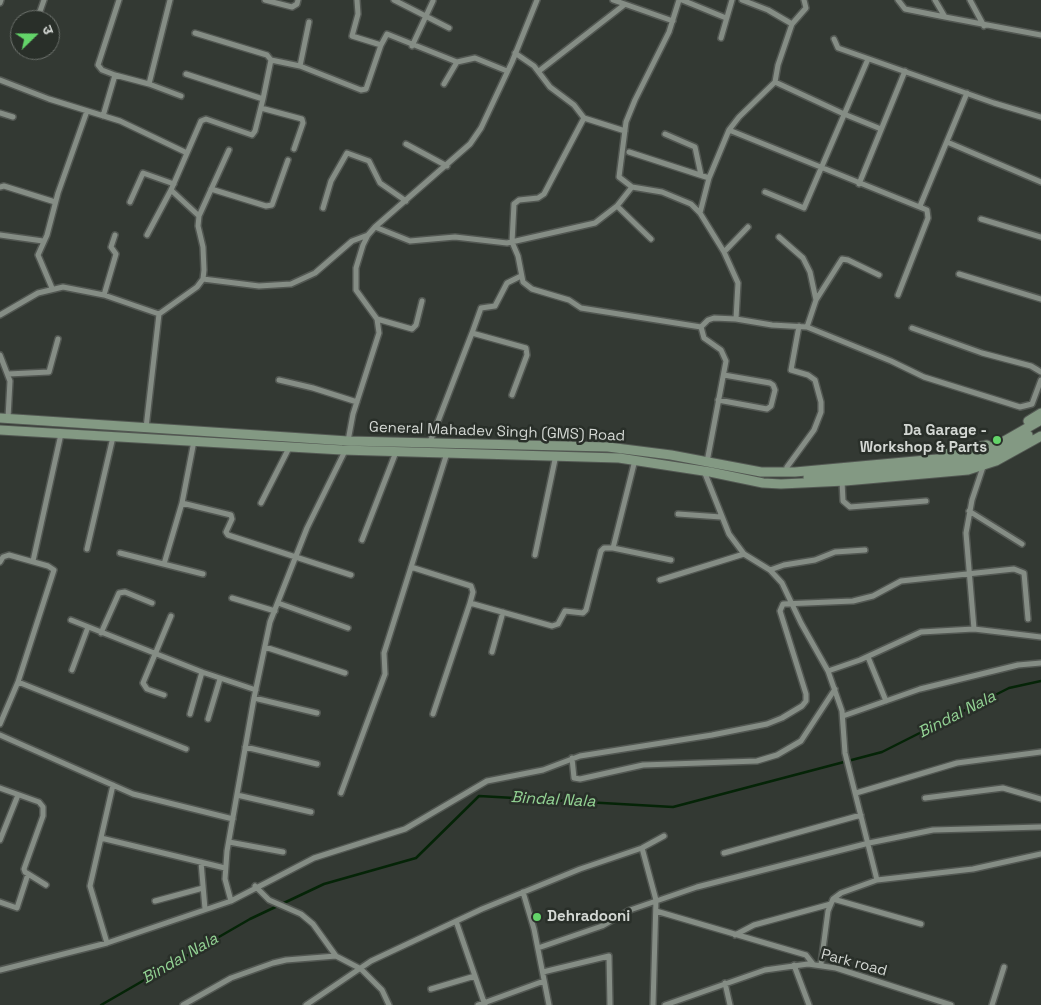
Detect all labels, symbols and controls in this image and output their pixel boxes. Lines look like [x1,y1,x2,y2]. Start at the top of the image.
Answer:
north arrow [10,10,60,60]
text: उ [38,23,58,37]
street label: General Mahadev Singh (GMS) Road [369,419,625,445]
place label: Da Garage - Workshop & Parts [860,422,987,457]
marker: Da Garage - Workshop & Parts [991,434,1003,446]
water label: Bindal Nala [915,687,999,743]
water label: Bindal Nala [510,788,596,812]
place label: Dehradooni [547,908,630,926]
marker: Dehradooni [531,911,543,923]
water label: Bindal Nala [138,929,222,989]
street label: Park road [819,946,889,980]

